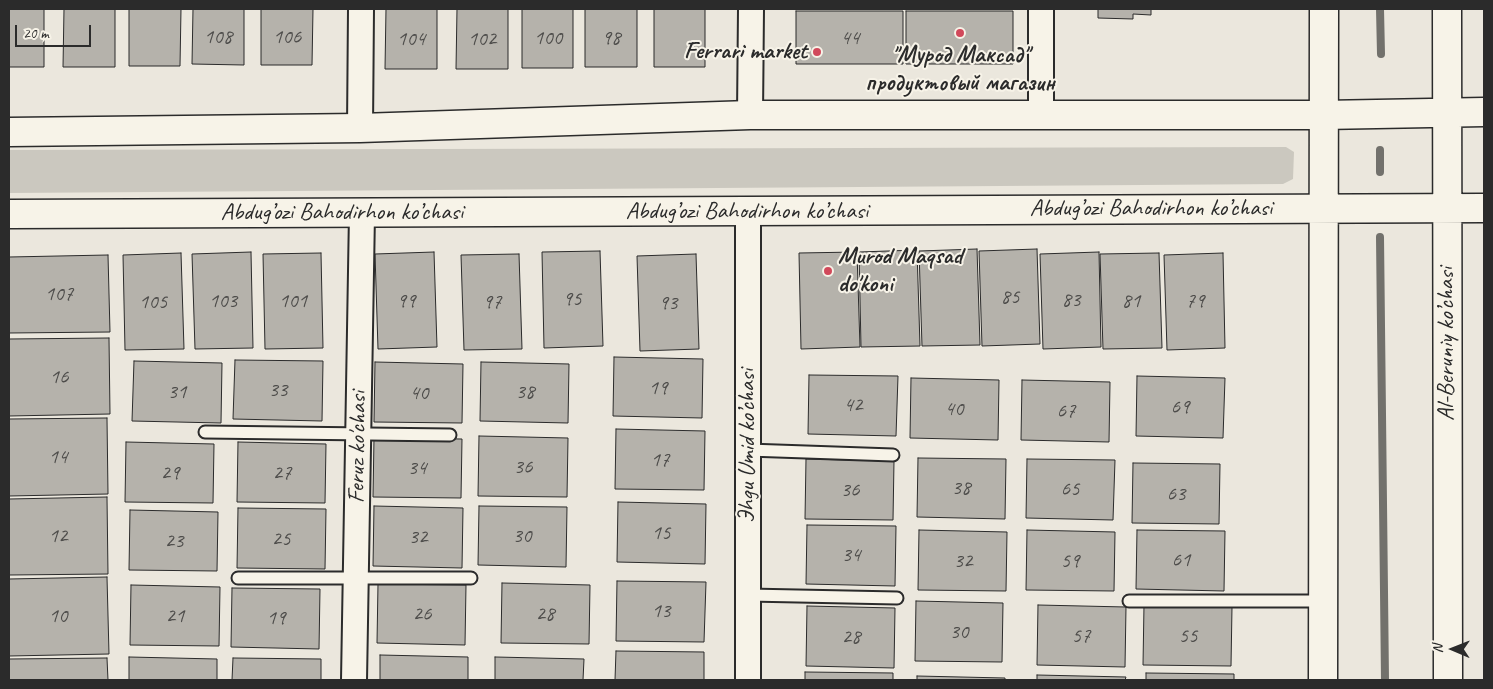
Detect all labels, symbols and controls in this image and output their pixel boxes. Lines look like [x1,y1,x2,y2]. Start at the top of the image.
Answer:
scale bar [18,15,94,47]
text: 20 m [23,24,49,43]
house number: 108 [204,24,232,50]
house number: 106 [273,24,301,50]
house number: 100 [534,25,562,51]
house number: 98 [602,25,620,51]
house number: 44 [841,25,859,51]
house number: 104 [397,26,425,52]
house number: 102 [468,26,496,52]
marker: "Мурод Максад" продуктовый магазин [954,27,966,39]
place label: Ferrari market [684,38,807,66]
place label: "Мурод Максад" продуктовый магазин [865,42,1055,98]
marker: Ferrari market [811,46,823,58]
street label: Abdug’ozi Bahodirhon ko’chasi [1030,195,1272,223]
street label: Abdug’ozi Bahodirhon ko’chasi [626,198,868,226]
street label: Abdug’ozi Bahodirhon ko’chasi [221,199,463,227]
place label: Murod Maqsad do'koni [838,243,962,299]
marker: Murod Maqsad do'koni [822,265,834,277]
street label: Al-Beruniy ko’chasi [1433,267,1461,421]
house number: 107 [45,281,73,307]
house number: 85 [1001,284,1019,310]
house number: 95 [563,286,581,312]
house number: 83 [1062,287,1080,313]
house number: 103 [209,288,237,314]
house number: 101 [279,288,307,314]
house number: 99 [397,288,415,314]
house number: 81 [1122,288,1140,314]
house number: 79 [1186,288,1204,314]
house number: 105 [139,289,167,315]
house number: 97 [483,289,501,315]
house number: 93 [659,290,677,316]
house number: 16 [50,364,68,390]
street label: Эhgu Umid ko’chasi [734,369,762,523]
house number: 19 [649,375,667,401]
house number: 33 [269,377,287,403]
house number: 31 [168,379,186,405]
house number: 38 [516,379,534,405]
house number: 40 [410,380,428,406]
street label: Feruz ko'chasi [343,391,373,503]
house number: 42 [844,392,862,418]
house number: 69 [1171,394,1189,420]
house number: 40 [945,396,963,422]
house number: 67 [1057,398,1075,424]
house number: 14 [49,444,67,470]
house number: 17 [651,447,669,473]
house number: 36 [514,454,532,480]
house number: 34 [408,455,426,481]
house number: 29 [161,460,179,486]
house number: 27 [273,460,291,486]
house number: 38 [952,475,970,501]
house number: 65 [1061,476,1079,502]
house number: 36 [841,477,859,503]
house number: 63 [1167,481,1185,507]
house number: 15 [652,520,670,546]
house number: 12 [49,523,67,549]
house number: 30 [513,523,531,549]
house number: 32 [409,524,427,550]
house number: 25 [272,526,290,552]
house number: 23 [165,528,183,554]
house number: 34 [842,542,860,568]
house number: 61 [1172,547,1190,573]
house number: 32 [954,548,972,574]
house number: 59 [1061,548,1079,574]
house number: 13 [652,598,670,624]
house number: 26 [413,601,431,627]
house number: 28 [536,601,554,627]
house number: 10 [49,603,67,629]
house number: 21 [166,603,184,629]
house number: 19 [267,605,285,631]
house number: 30 [950,619,968,645]
house number: 57 [1072,623,1090,649]
house number: 55 [1179,623,1197,649]
house number: 28 [842,624,860,650]
north arrow [1428,624,1478,674]
text: N [1429,644,1446,653]

